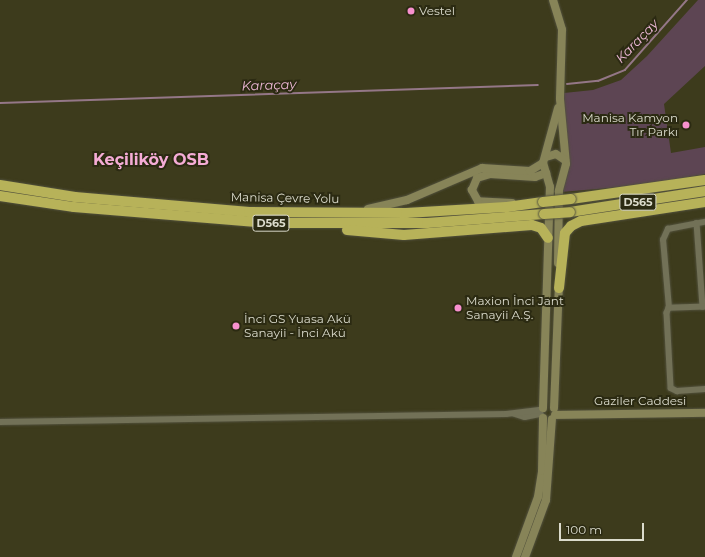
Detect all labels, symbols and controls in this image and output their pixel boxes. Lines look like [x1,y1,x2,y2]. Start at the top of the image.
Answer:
place label: Vestel [419,4,455,18]
marker: Vestel [406,6,416,16]
water label: Karaçay [612,16,662,66]
water label: Karaçay [241,76,297,94]
place label: Manisa Kamyon Tır Parkı [582,111,678,139]
marker: Manisa Kamyon Tır Parkı [681,120,691,130]
district label: Keçiliköy OSB [93,150,209,170]
street label: Manisa Çevre Yolu [231,190,339,206]
road number: D565 [619,193,657,211]
road number: D565 [252,214,290,232]
place label: Maxion İnci Jant Sanayii A.Ş. [466,294,564,322]
marker: Maxion İnci Jant Sanayii A.Ş. [453,303,463,313]
place label: İnci GS Yuasa Akü Sanayii - İnci Akü [244,312,351,340]
marker: İnci GS Yuasa Akü Sanayii - İnci Akü [231,321,241,331]
street label: Gaziler Caddesi [594,394,686,408]
scale bar [561,515,646,541]
text: 100 m [566,522,602,537]

